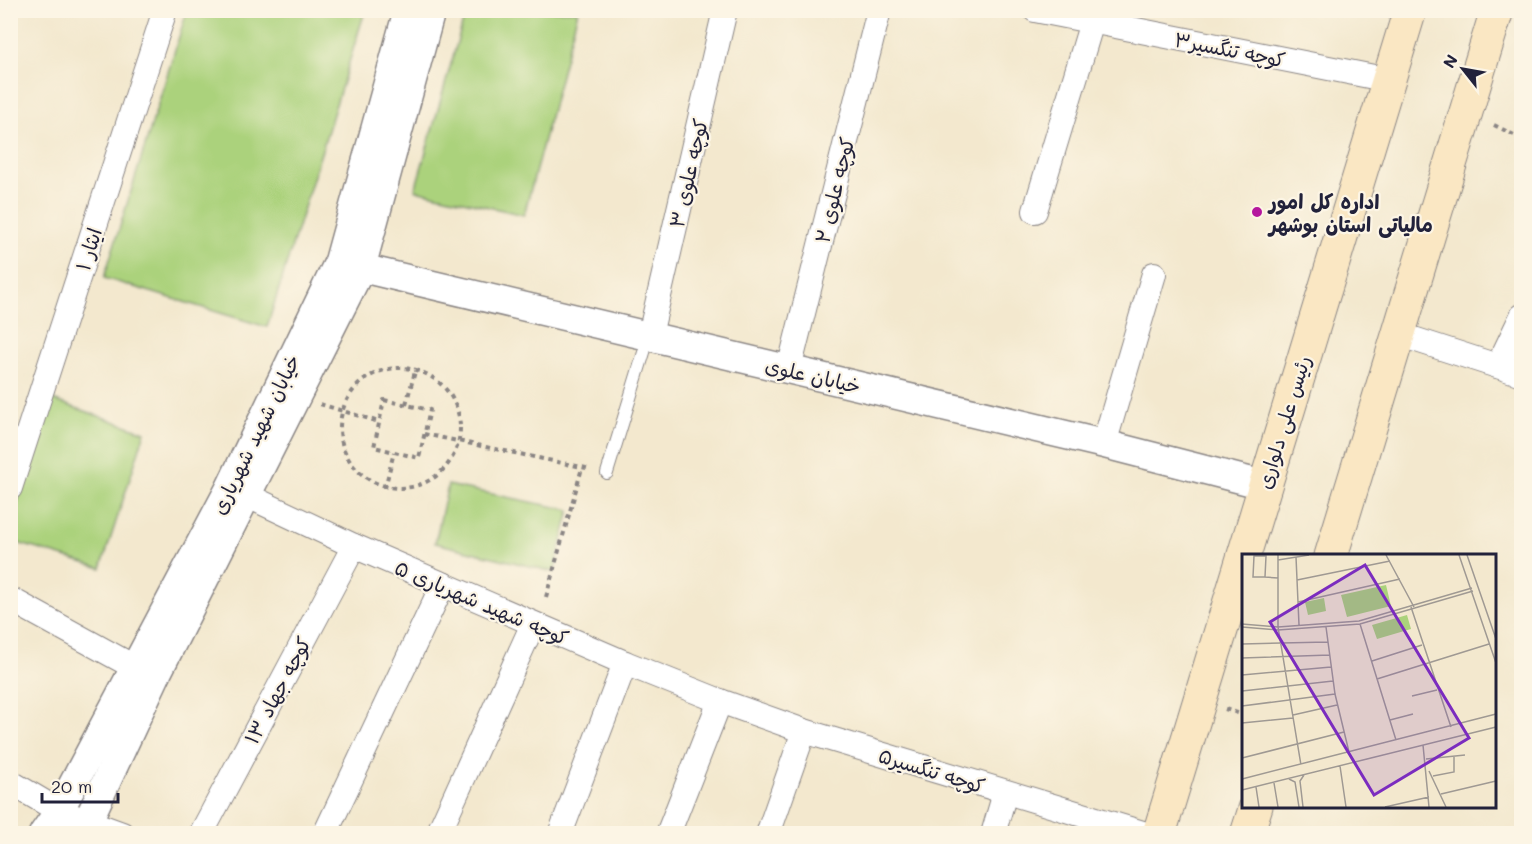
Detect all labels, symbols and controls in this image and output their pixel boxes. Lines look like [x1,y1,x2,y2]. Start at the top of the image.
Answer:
street label: کوچه تنگسیر۳ [1172,26,1288,73]
north arrow [1433,39,1493,99]
text: N [1438,50,1462,72]
street label: کوچه علوی ۳ [663,116,715,231]
street label: کوچه علوی ۲ [808,134,862,246]
place label: اداره کل امور مالیاتی استان بوشهر [1267,188,1433,238]
marker: اداره کل امور مالیاتی استان بوشهر [1250,205,1264,219]
street label: ایثار ۱ [69,224,107,274]
street label: خیابان شهید شهریاری [205,350,305,518]
street label: خیابان علوی [762,351,863,401]
street label: رئیس علی دلواری [1250,352,1317,492]
street label: کوچه شهید شهریاری ۵ [391,554,573,651]
inset map [1242,554,1496,808]
street label: کوچه جهاد ۱۳ [238,632,317,749]
street label: کوچه تنگسیر۵ [875,742,988,799]
scale bar [42,766,118,804]
text: 20 m [51,774,92,798]

